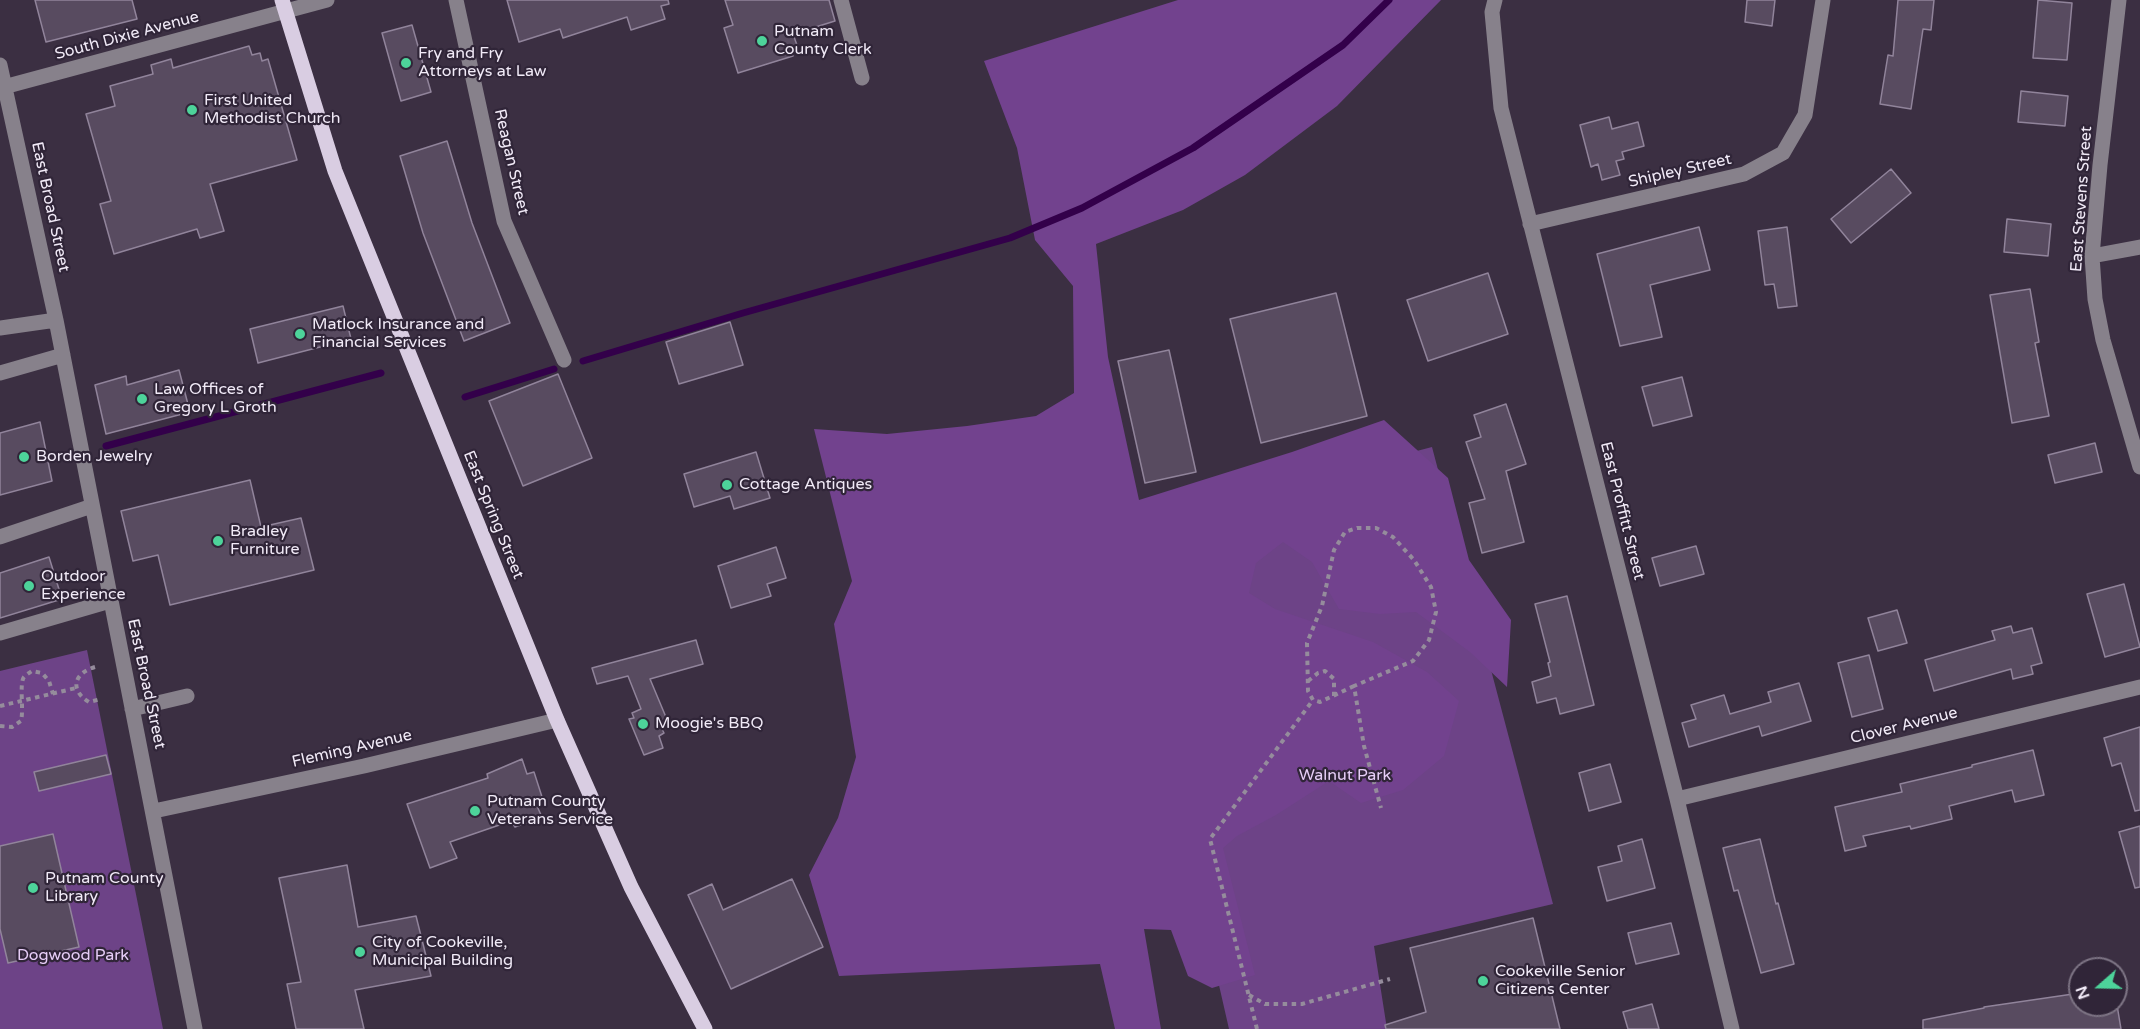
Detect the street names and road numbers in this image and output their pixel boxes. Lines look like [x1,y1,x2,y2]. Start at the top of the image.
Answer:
street label: South Dixie Avenue [53,8,201,64]
street label: Reagan Street [489,107,533,217]
street label: East Stevens Street [2067,125,2097,273]
street label: East Broad Street [27,140,73,274]
street label: Shipley Street [1627,150,1733,192]
street label: East Proffitt Street [1596,440,1648,582]
street label: East Spring Street [459,448,527,582]
street label: East Broad Street [123,617,169,751]
street label: Clover Avenue [1848,703,1960,749]
street label: Fleming Avenue [290,726,414,772]

